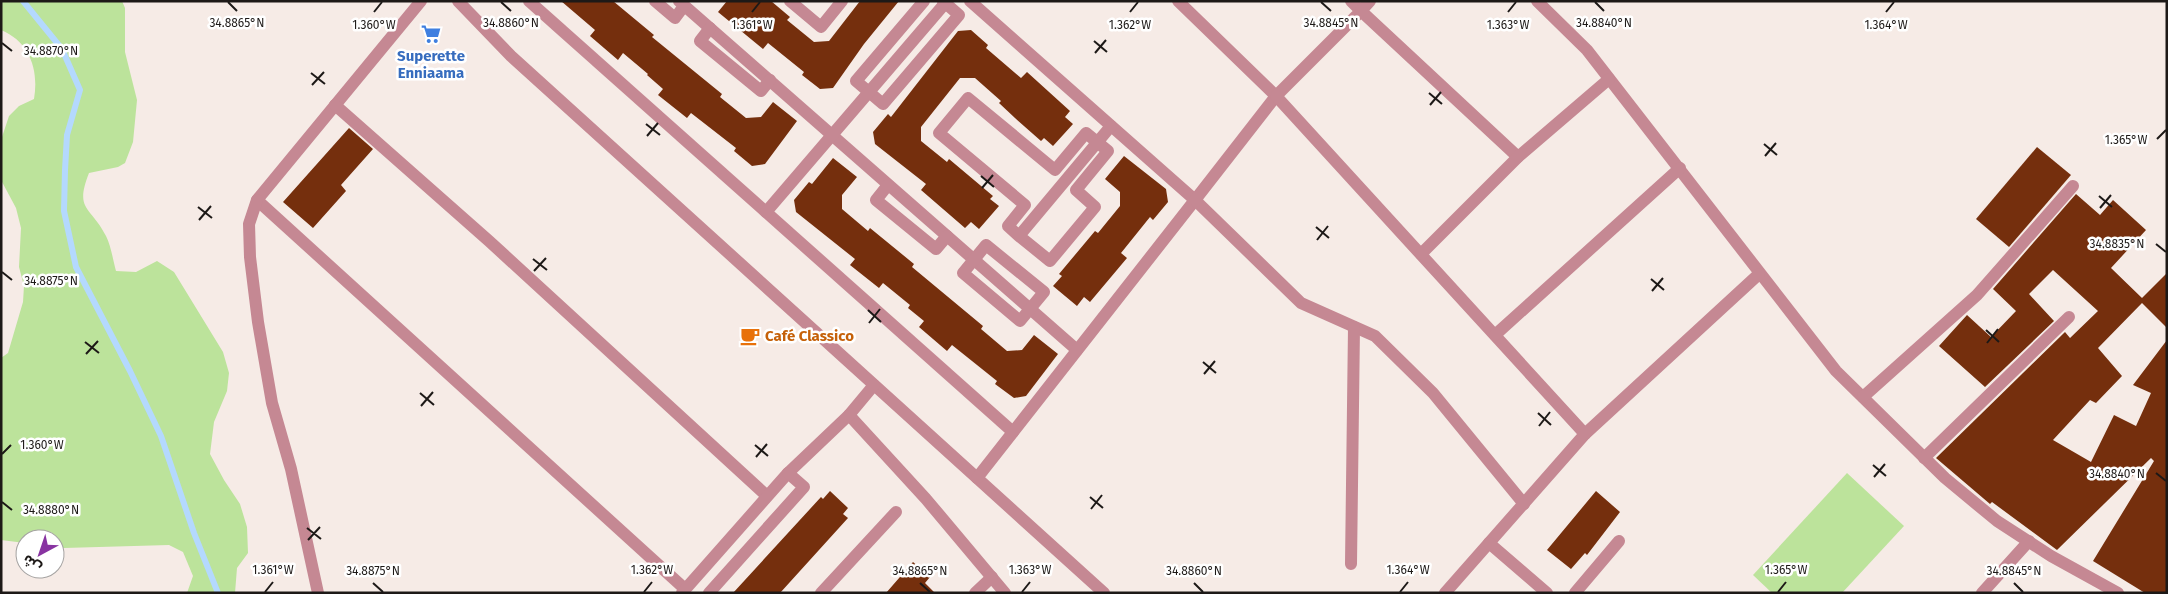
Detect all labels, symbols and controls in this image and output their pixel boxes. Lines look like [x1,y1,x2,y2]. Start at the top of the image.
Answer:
text: 34.8865°N [209,16,265,30]
text: 34.8860°N [483,16,539,30]
text: 34.8845°N [1303,16,1359,30]
text: 34.8840°N [1576,16,1632,30]
text: 1.360°W [352,18,396,32]
text: 1.361°W [731,18,773,32]
text: 1.362°W [1109,18,1151,32]
text: 1.363°W [1487,18,1529,32]
text: 1.364°W [1864,18,1908,32]
supermarket icon: Superette Enniaama [420,23,442,45]
text: 34.8870°N [24,44,78,58]
place label: Superette Enniaama [397,47,465,82]
text: 1.365°W [2105,133,2147,147]
text: 34.8835°N [2090,237,2144,251]
text: 34.8875°N [24,274,78,288]
cafe icon: Café Classico [739,325,761,347]
place label: Café Classico [765,327,854,345]
text: 1.360°W [20,438,64,452]
text: 34.8840°N [2089,467,2145,481]
text: 34.8880°N [23,503,79,517]
north arrow [15,529,65,579]
text: ش [19,551,45,576]
text: 1.361°W [252,563,294,577]
text: 1.362°W [631,563,673,577]
text: 1.363°W [1009,563,1051,577]
text: 1.364°W [1386,563,1430,577]
text: 1.365°W [1765,563,1807,577]
text: 34.8875°N [346,564,400,578]
text: 34.8865°N [892,564,948,578]
text: 34.8860°N [1166,564,1222,578]
text: 34.8845°N [1986,564,2042,578]

